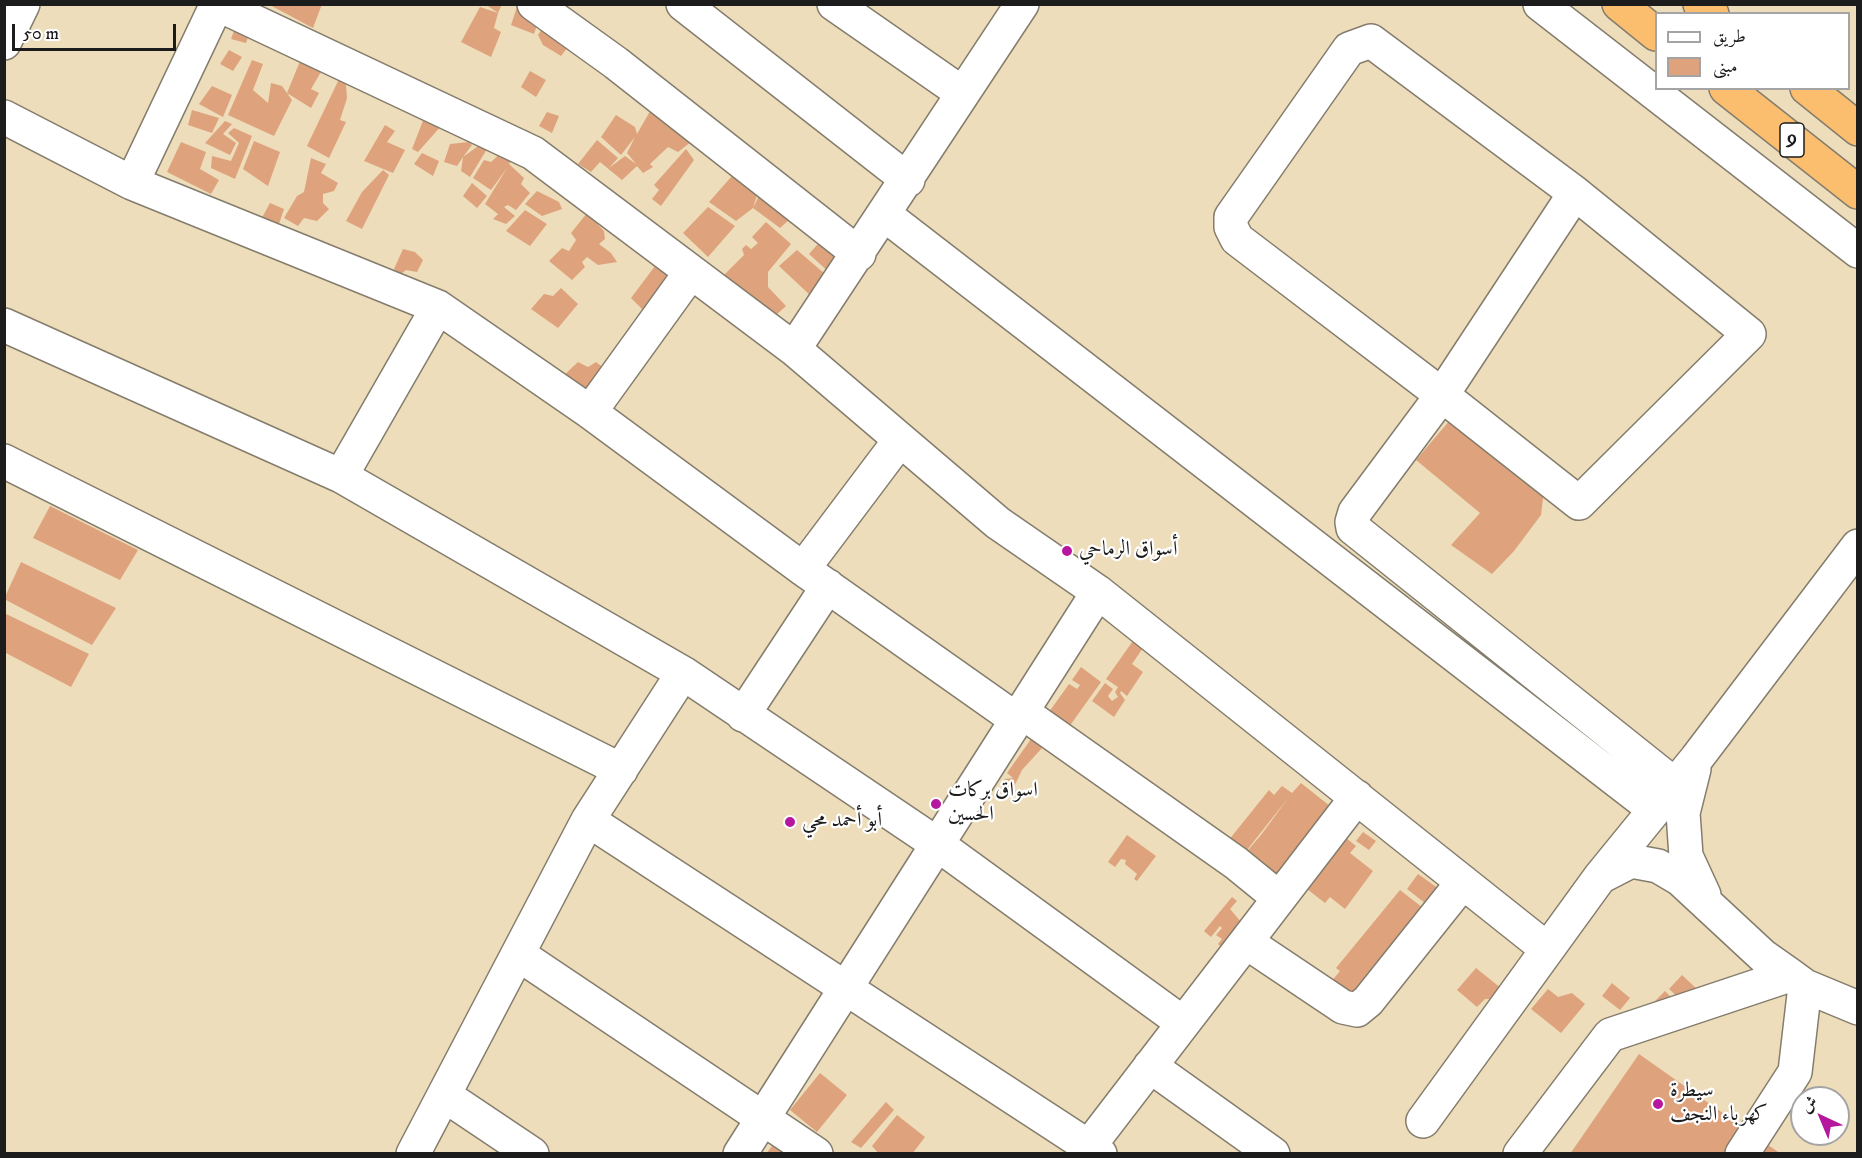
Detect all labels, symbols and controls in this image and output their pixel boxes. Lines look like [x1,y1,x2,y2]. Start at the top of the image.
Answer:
scale bar [15,12,178,50]
legend [1655,12,1850,90]
text: 50 m [23,23,59,45]
text: طريق [1713,26,1746,48]
text: مبنى [1713,56,1738,78]
road number: 9 [1780,123,1804,157]
place label: أسواق الرماحي [1079,538,1178,564]
marker: أسواق الرماحي [1060,544,1074,558]
place label: اسواق بركات الحسين [948,779,1038,829]
marker: اسواق بركات الحسين [929,797,943,811]
place label: أبو أحمد محي [802,809,882,835]
marker: أبو أحمد محي [783,815,797,829]
place label: سيطرة كهرباء النجف [1670,1079,1768,1129]
north arrow [1790,1086,1850,1146]
text: ش [1796,1092,1822,1117]
marker: سيطرة كهرباء النجف [1651,1097,1665,1111]

